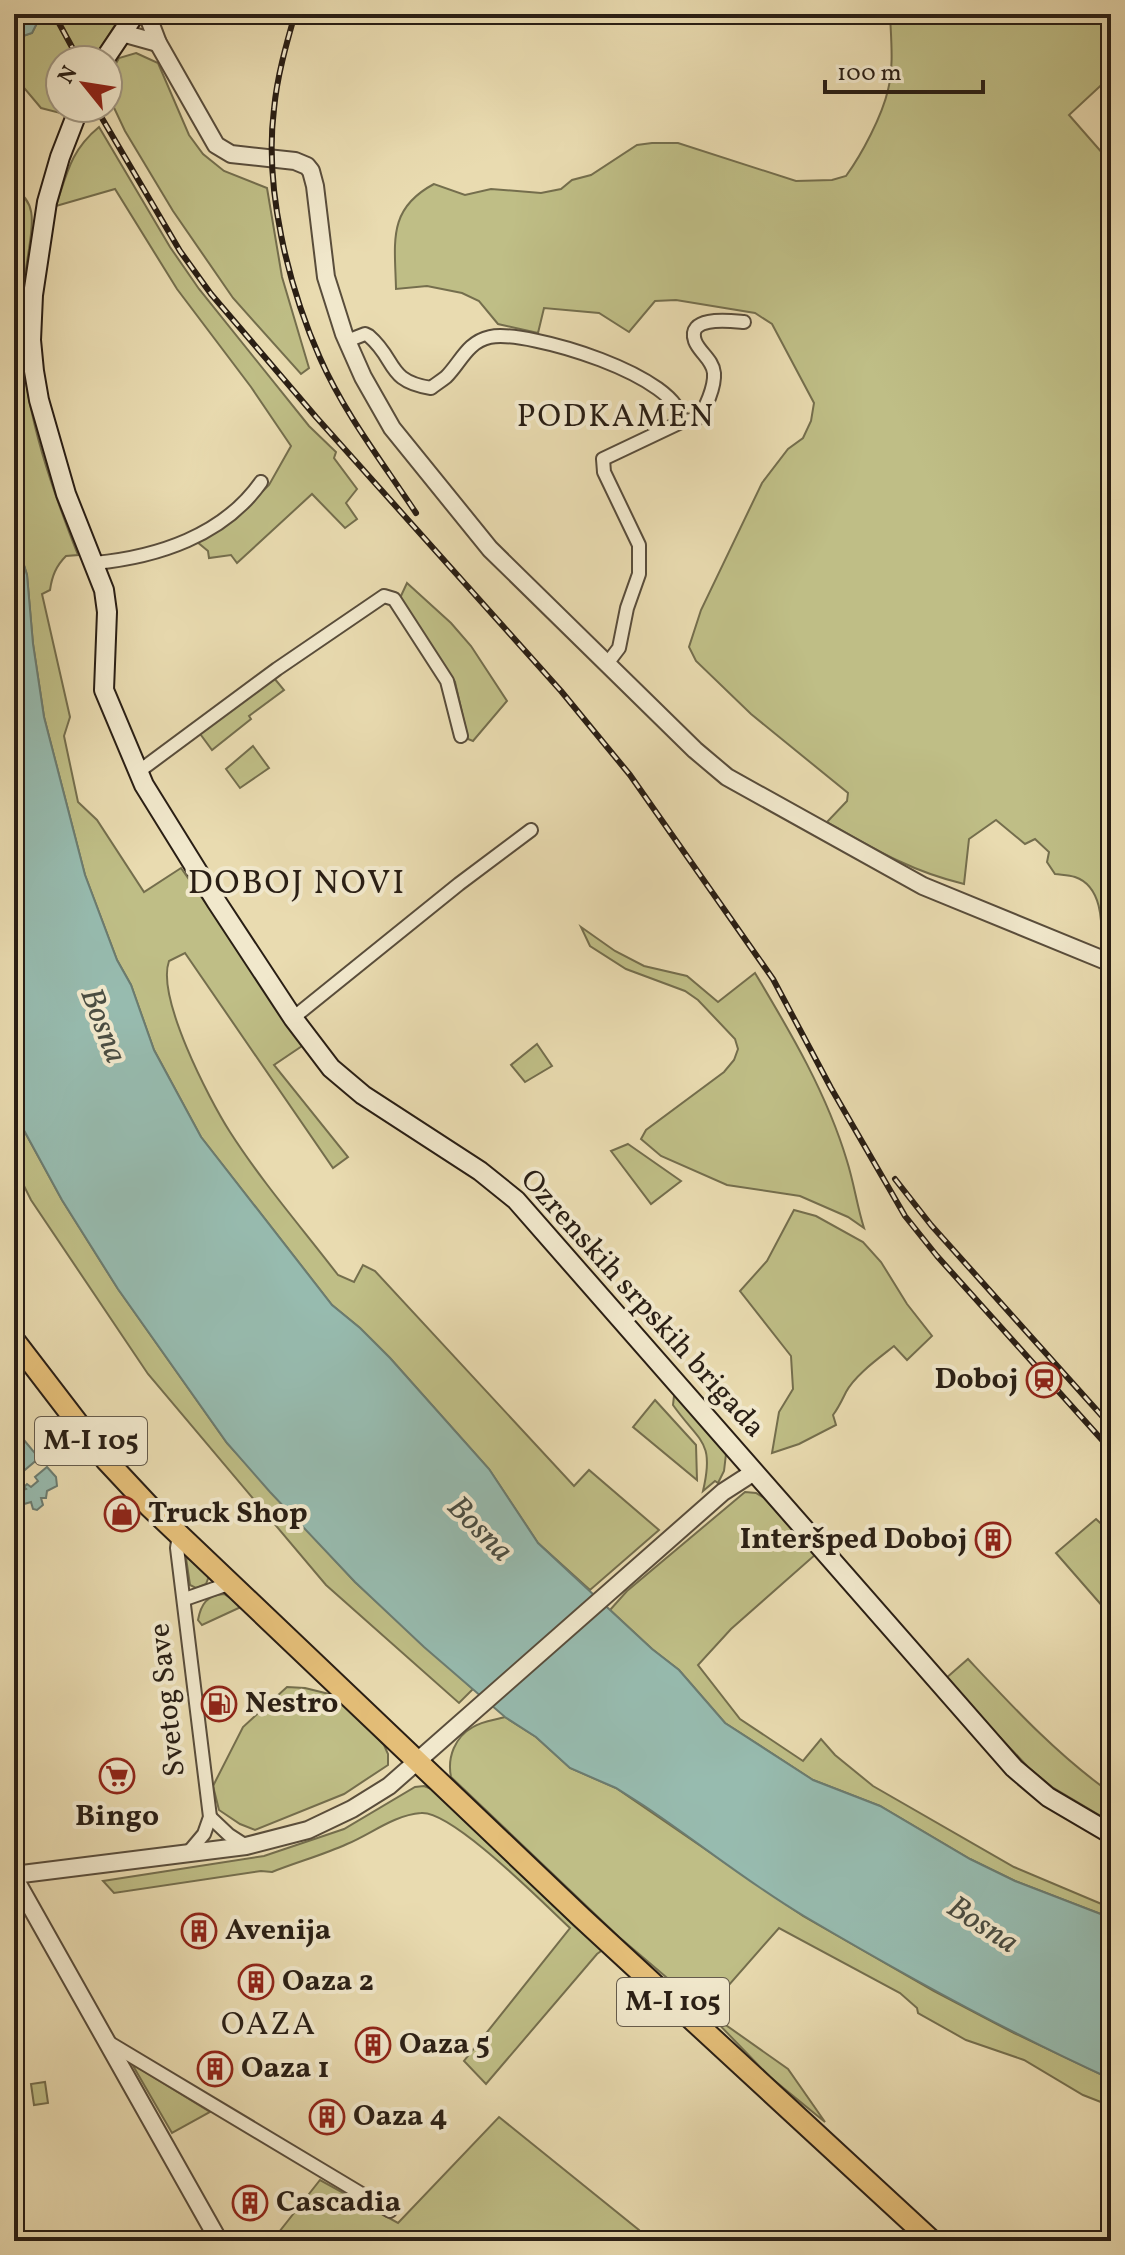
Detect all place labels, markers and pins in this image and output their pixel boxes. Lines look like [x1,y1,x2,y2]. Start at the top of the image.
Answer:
place label: Doboj [934,1359,1018,1401]
station icon: Doboj [1025,1361,1063,1399]
place label: Truck Shop [148,1493,308,1535]
shop icon: Truck Shop [103,1495,141,1533]
place label: Interšped Doboj [740,1519,967,1561]
building icon: Interšped Doboj [974,1521,1012,1559]
place label: Nestro [245,1683,338,1725]
fuel station icon: Nestro [200,1685,238,1723]
supermarket icon: Bingo [98,1757,136,1795]
place label: Bingo [75,1796,159,1838]
place label: Avenija [225,1910,331,1952]
building icon: Avenija [180,1912,218,1950]
place label: Oaza 2 [282,1961,374,2003]
building icon: Oaza 2 [237,1963,275,2001]
place label: Oaza 5 [399,2024,490,2066]
building icon: Oaza 5 [354,2026,392,2064]
place label: Oaza 1 [241,2048,330,2090]
building icon: Oaza 1 [196,2050,234,2088]
place label: Oaza 4 [353,2096,448,2138]
building icon: Oaza 4 [308,2098,346,2136]
place label: Cascadia [276,2182,401,2224]
building icon: Cascadia [231,2184,269,2222]

